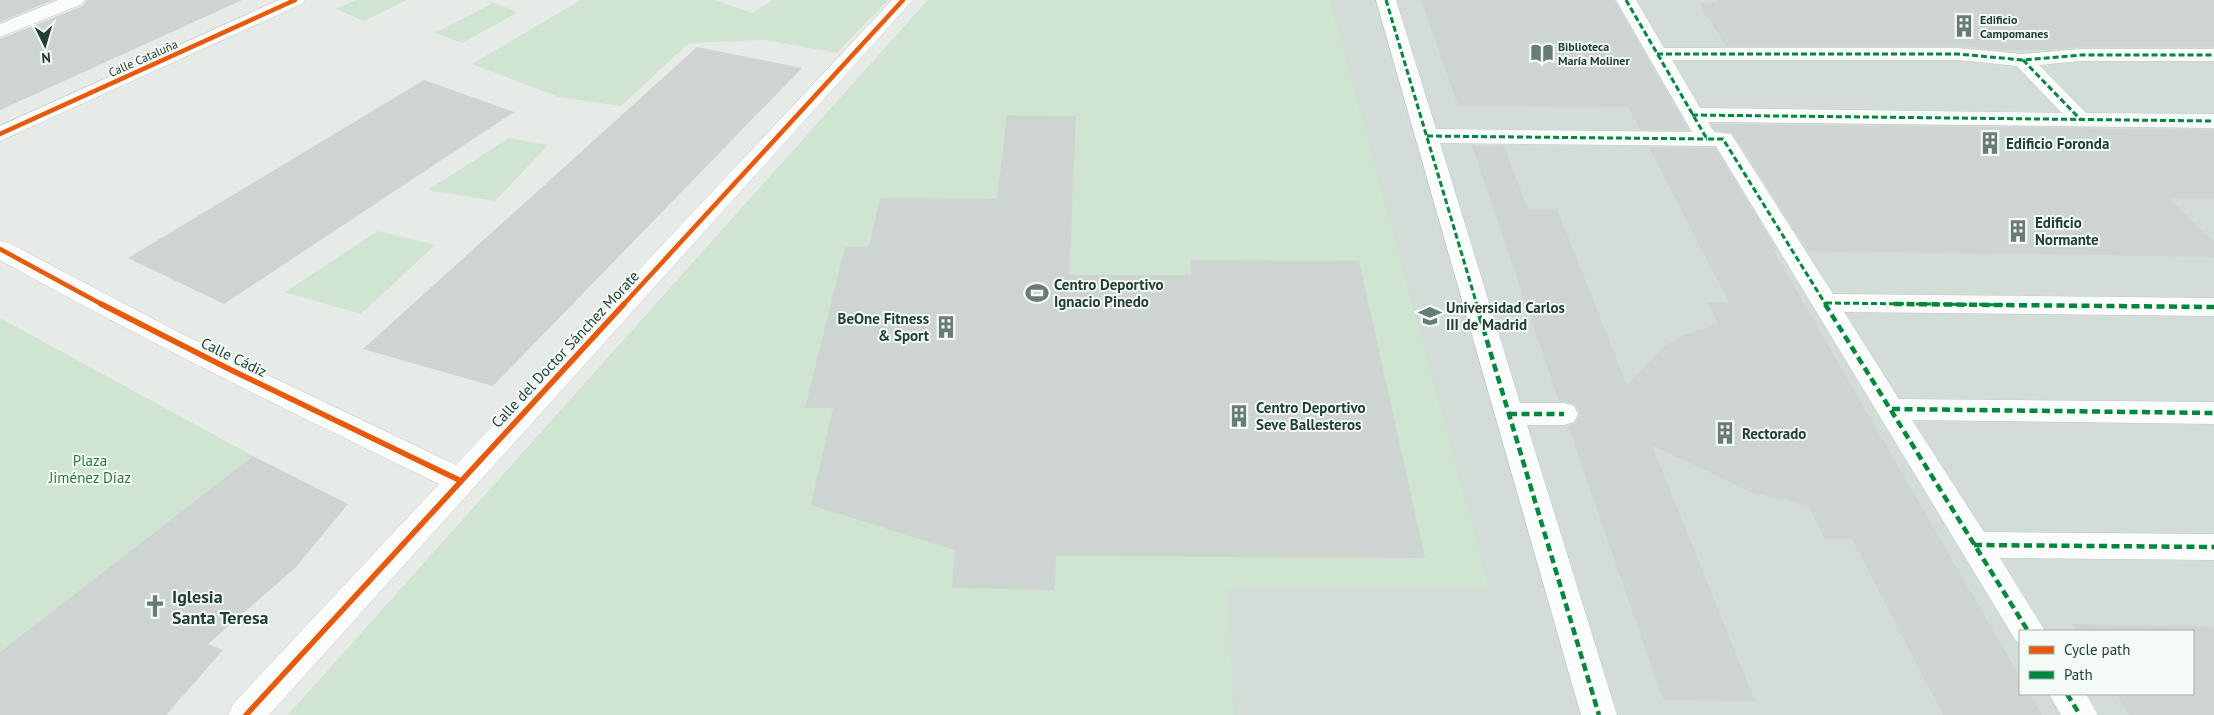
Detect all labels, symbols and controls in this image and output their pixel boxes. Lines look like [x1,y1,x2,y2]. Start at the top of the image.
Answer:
place label: Edificio Campomanes [1980,12,2048,41]
building icon: Edificio Campomanes [1951,13,1977,39]
north arrow [20,20,70,70]
street label: Calle Cataluña [106,36,180,80]
place label: Biblioteca María Moliner [1558,39,1630,68]
library icon: Biblioteca María Moliner [1529,40,1555,66]
text: N [41,49,52,67]
building icon: Edificio Foronda [1977,130,2003,156]
place label: Edificio Foronda [2006,134,2109,153]
place label: Edificio Normante [2035,213,2099,249]
building icon: Edificio Normante [2005,218,2031,244]
street label: Calle del Doctor Sánchez Morate [487,266,643,432]
place label: Centro Deportivo Ignacio Pinedo [1054,275,1164,311]
sports icon: Centro Deportivo Ignacio Pinedo [1024,280,1050,306]
place label: Universidad Carlos III de Madrid [1446,298,1565,334]
school or university icon: Universidad Carlos III de Madrid [1417,303,1443,329]
place label: BeOne Fitness & Sport [838,309,930,345]
building icon: BeOne Fitness & Sport [933,314,959,340]
street label: Calle Cádiz [198,333,270,381]
place label: Centro Deportivo Seve Ballesteros [1256,398,1366,434]
building icon: Centro Deportivo Seve Ballesteros [1226,403,1252,429]
building icon: Rectorado [1712,420,1738,446]
place label: Rectorado [1742,424,1806,443]
park label: Plaza Jiménez Díaz [48,451,131,487]
place label: Iglesia Santa Teresa [172,585,269,629]
church icon: Iglesia Santa Teresa [142,593,168,619]
legend [2019,630,2194,695]
text: Cycle path [2064,640,2130,659]
text: Path [2064,665,2093,684]

